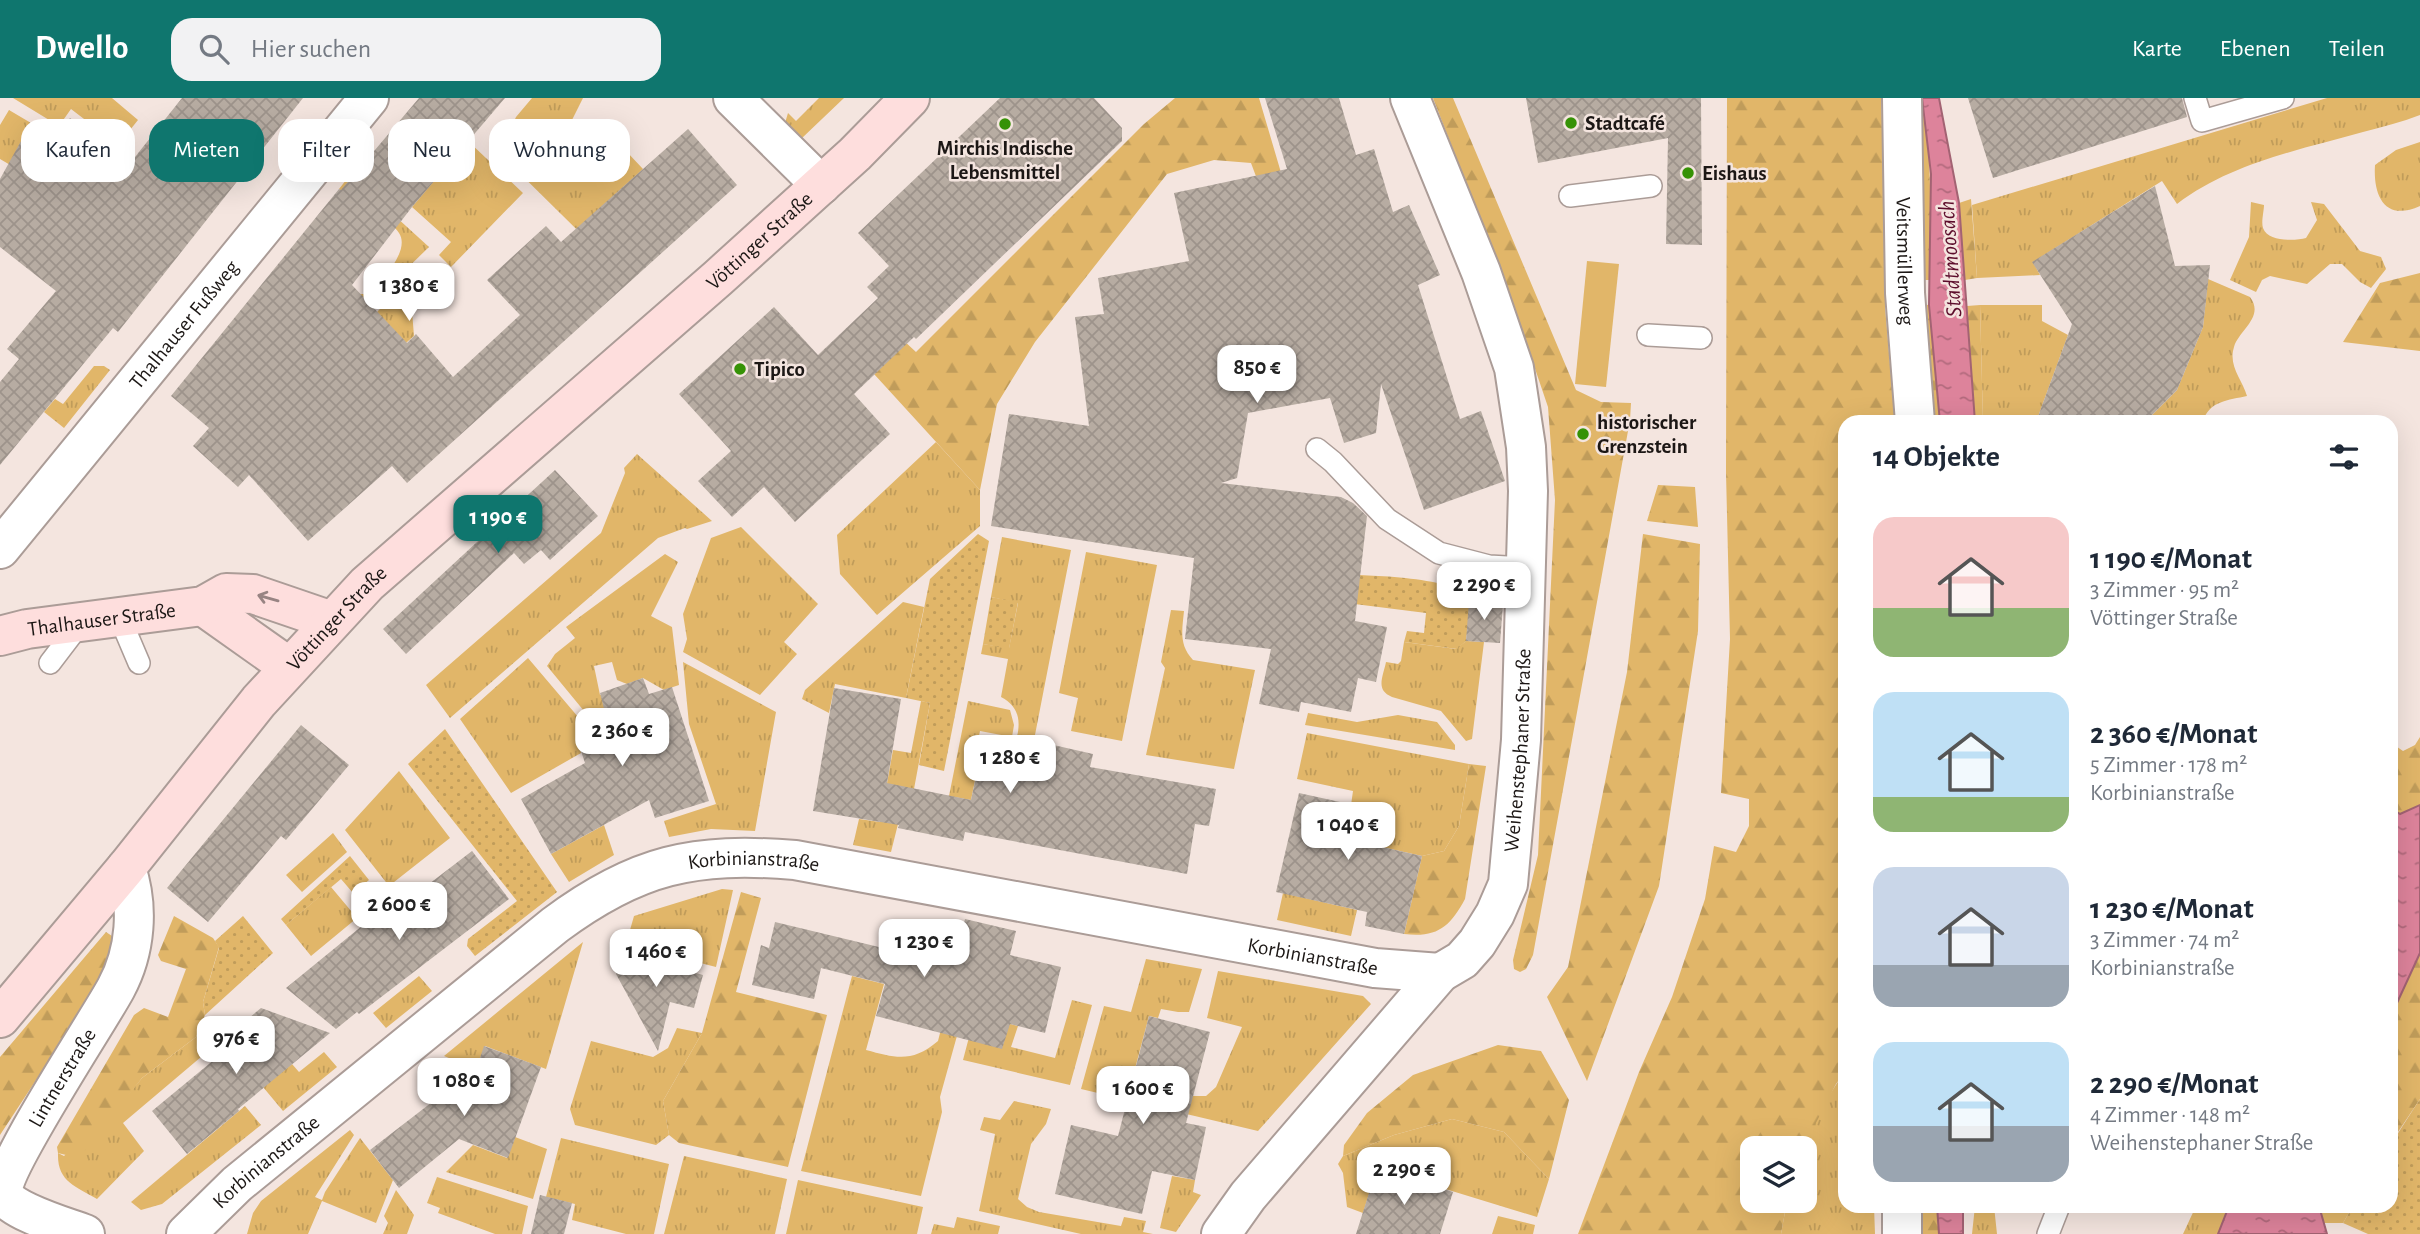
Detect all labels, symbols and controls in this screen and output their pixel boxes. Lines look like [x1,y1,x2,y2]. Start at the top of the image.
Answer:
search box [171,18,661,81]
icon: search [195,30,233,68]
text: Dwello [35,32,129,65]
text: Hier suchen [251,36,371,62]
text: Karte [2132,37,2182,61]
text: Ebenen [2220,37,2291,61]
text: Teilen [2329,37,2385,61]
place label: Stadtcafé [1585,113,1665,134]
marker: Stadtcafé [1563,115,1579,131]
marker: Mirchis Indische Lebensmittel [997,116,1013,132]
chip: Kaufen [21,119,135,182]
chip: Mieten [149,119,264,182]
chip: Filter [278,119,374,182]
chip: Neu [388,119,475,182]
chip: Wohnung [489,119,630,182]
place label: Mirchis Indische Lebensmittel [937,138,1073,183]
place label: Eishaus [1702,163,1767,184]
marker: Eishaus [1680,165,1696,181]
street label: Vöttinger Straße [702,188,816,294]
street label: Veitsmüllerweg [1893,197,1918,327]
water label: Stadtmoosach [1935,200,1967,318]
street label: Thalhauser Fußweg [125,256,243,393]
pin: 1 380 € [344,264,474,323]
text: 1 380 € [379,274,439,297]
pin: 850 € [1208,345,1306,405]
text: 850 € [1233,356,1281,379]
place label: Tipico [754,359,805,380]
marker: Tipico [732,361,748,377]
place label: historischer Grenzstein [1597,412,1697,457]
marker: historischer Grenzstein [1575,426,1591,442]
icon: filters [2325,438,2363,476]
text: 14 Objekte [1873,442,2000,472]
pin: 1 190 € [433,496,563,555]
text: 1 190 € [469,506,527,529]
text: 1 190 €/Monat [2090,544,2252,574]
icon: home [1929,545,2013,629]
street label: Vöttinger Straße [283,562,390,674]
pin: 2 290 € [1419,562,1549,622]
text: 2 290 € [1453,573,1515,596]
text: 3 Zimmer · 95 m² [2090,579,2239,602]
one-way arrow [257,590,279,603]
street label: Thalhauser Straße [26,599,177,639]
text: Vöttinger Straße [2090,607,2238,630]
street label: Weihenstephaner Straße [1500,648,1534,853]
pin: 2 360 € [557,708,687,768]
text: 2 360 € [591,719,653,742]
text: 2 360 €/Monat [2090,719,2257,749]
icon: home [1929,720,2013,804]
pin: 1 280 € [945,736,1075,795]
text: 1 280 € [980,746,1040,769]
text: 5 Zimmer · 178 m² [2090,754,2247,777]
text: Korbinianstraße [2090,782,2235,805]
pin: 1 040 € [1283,802,1413,862]
text: 1 040 € [1317,813,1379,836]
street label: Korbinianstraße [686,847,821,875]
pin: 2 600 € [334,882,464,942]
text: 2 600 € [367,893,431,916]
text: 1 230 €/Monat [2090,894,2254,924]
icon: home [1929,895,2013,979]
pin: 1 230 € [859,920,989,979]
text: 3 Zimmer · 74 m² [2090,929,2239,952]
pin: 1 460 € [591,930,721,989]
text: 1 230 € [895,930,953,953]
street label: Korbinianstraße [1246,934,1380,979]
text: 1 460 € [626,940,686,963]
text: Korbinianstraße [2090,957,2235,980]
pin: 976 € [187,1016,285,1076]
street label: Lintnerstraße [24,1024,100,1130]
text: 976 € [213,1027,259,1050]
pin: 1 080 € [399,1058,529,1118]
pin: 1 600 € [1078,1066,1208,1126]
text: 1 080 € [433,1069,495,1092]
text: 2 290 €/Monat [2090,1069,2258,1099]
icon: home [1929,1070,2013,1154]
text: 1 600 € [1112,1077,1174,1100]
text: 4 Zimmer · 148 m² [2090,1104,2250,1127]
street label: Korbinianstraße [209,1111,323,1212]
text: Weihenstephaner Straße [2090,1132,2313,1155]
map controls [1740,1136,1817,1213]
button: layers [1740,1136,1817,1213]
pin: 2 290 € [1339,1148,1469,1207]
text: 2 290 € [1373,1158,1435,1181]

